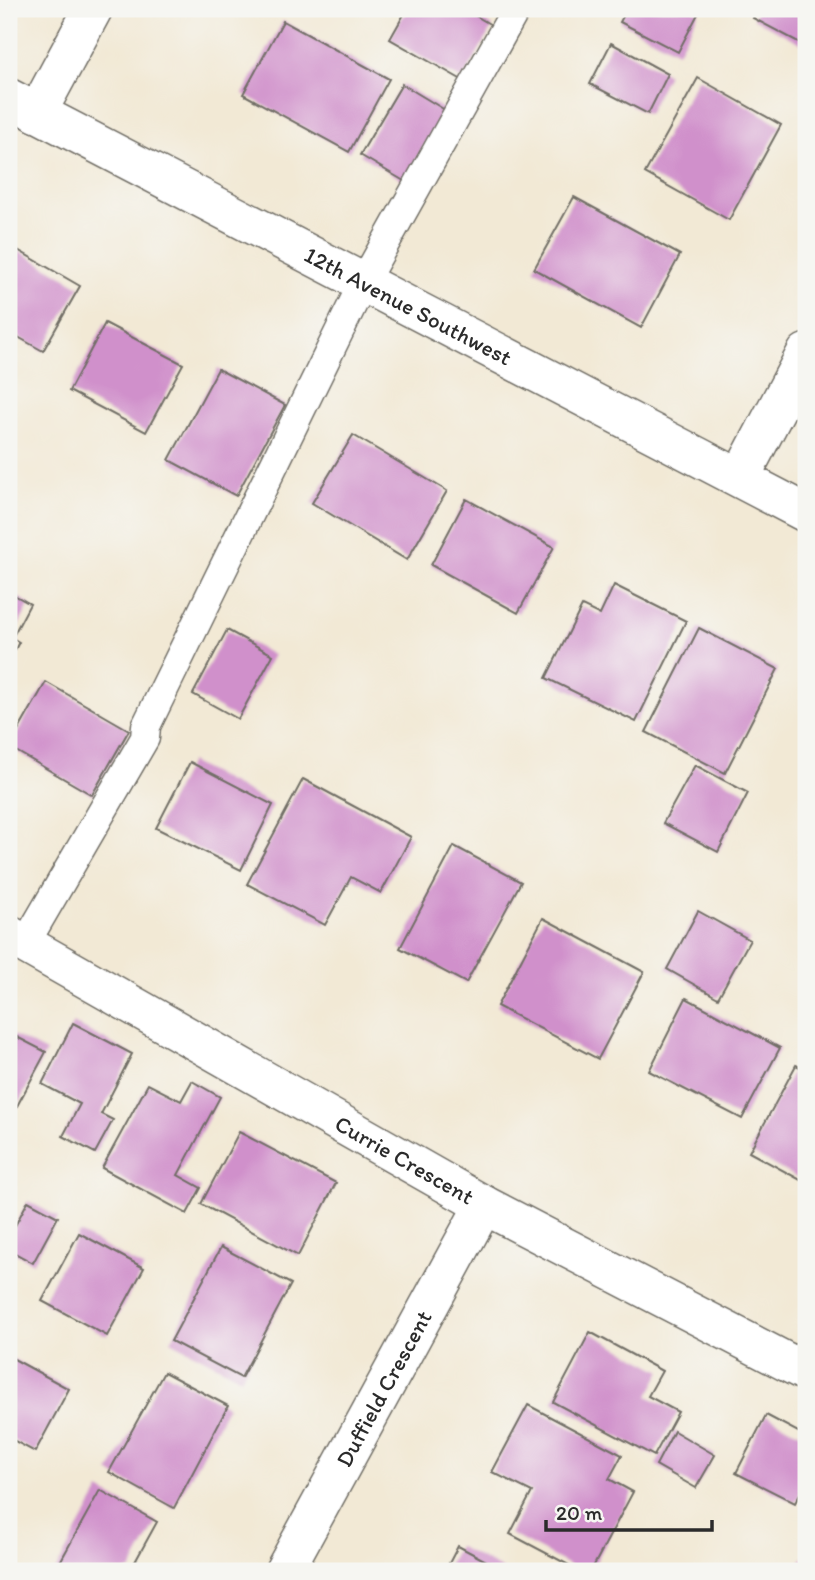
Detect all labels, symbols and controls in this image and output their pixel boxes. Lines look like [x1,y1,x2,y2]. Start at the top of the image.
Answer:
street label: 12th Avenue Southwest [300,240,517,372]
street label: Currie Crescent [330,1109,479,1210]
street label: Duffield Crescent [330,1305,438,1472]
scale bar [546,1489,712,1533]
text: 20 m [556,1500,603,1525]

